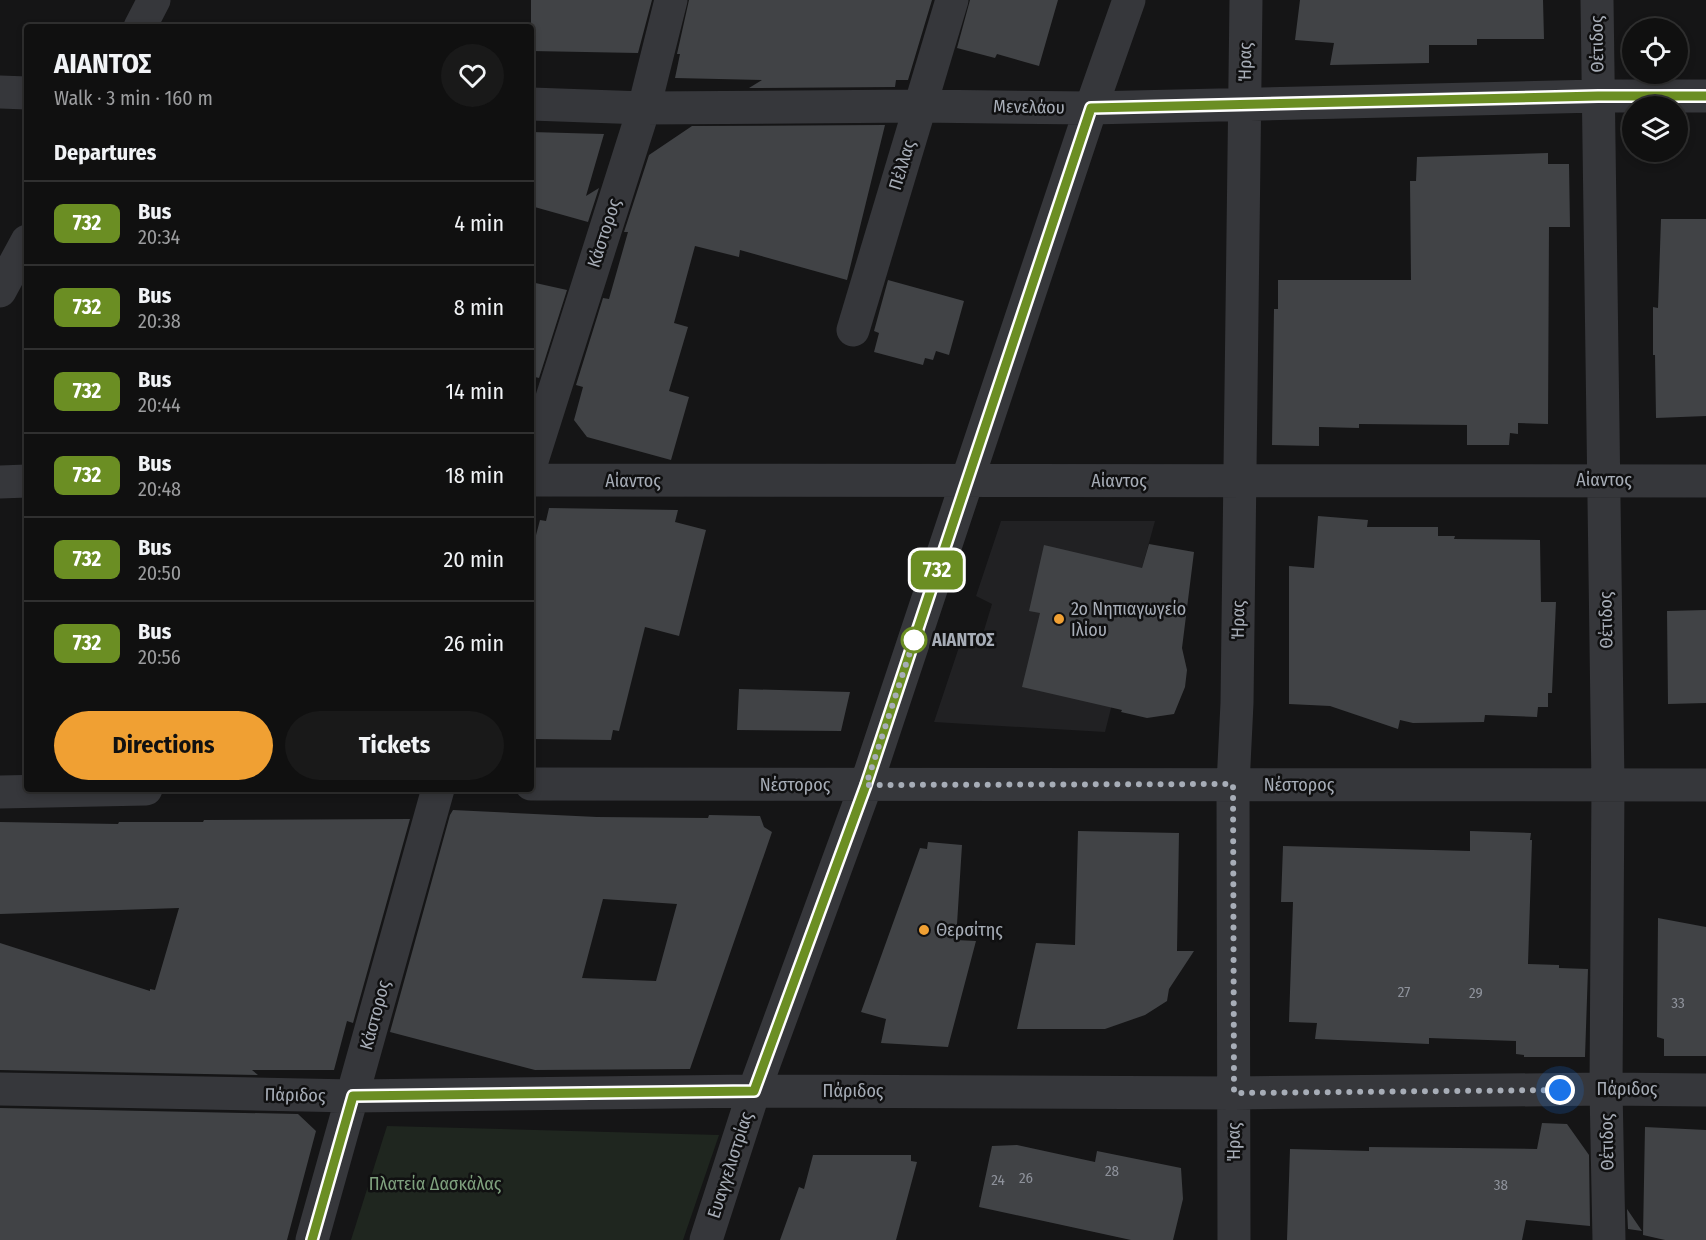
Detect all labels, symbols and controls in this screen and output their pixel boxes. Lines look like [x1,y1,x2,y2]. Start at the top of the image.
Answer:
street label: Θέτιδος [1585,15,1608,73]
map controls [1622,18,1688,162]
button: locate [1622,18,1688,84]
street label: Ήρας [1234,42,1256,82]
button: heart [441,44,504,107]
text: ΑΙΑΝΤΟΣ [54,47,151,80]
text: Walk · 3 min · 160 m [54,86,213,110]
street label: Μενελάου [993,95,1065,119]
button: layers [1622,96,1688,162]
street label: Πέλλας [884,137,920,193]
text: Departures [54,139,156,166]
street label: Κάστορος [583,195,626,270]
text: Bus [138,198,171,225]
text: 732 [73,210,101,236]
text: 4 min [454,210,504,237]
text: 20:34 [138,225,180,249]
text: Bus [138,282,171,309]
text: 732 [73,294,101,320]
text: 8 min [454,294,504,321]
text: 20:38 [138,309,181,333]
text: Bus [138,366,171,393]
text: 732 [73,378,101,404]
text: 14 min [446,378,504,405]
text: 20:44 [138,393,181,417]
text: Bus [138,450,171,477]
text: 732 [73,462,101,488]
text: 18 min [445,462,504,489]
street label: Αίαντος [1576,469,1632,491]
street label: Αίαντος [605,470,661,492]
street label: Αίαντος [1091,470,1147,492]
text: 20:48 [138,477,181,501]
text: Bus [138,534,171,561]
text: 732 [73,546,101,572]
text: 20 min [444,546,504,573]
line badge: 732 [902,550,972,590]
text: 732 [923,557,951,583]
text: 20:50 [138,561,181,585]
street label: Θέτιδος [1594,591,1617,649]
place label: 2ο Νηπιαγωγείο Ιλίου [1071,598,1186,641]
street label: Ήρας [1227,600,1249,640]
marker: 2ο Νηπιαγωγείο Ιλίου [1052,612,1066,626]
text: Bus [138,618,171,645]
marker: ΑΙΑΝΤΟΣ [901,627,927,653]
place label: ΑΙΑΝΤΟΣ [931,629,995,651]
text: 732 [73,630,101,656]
text: 26 min [444,630,504,657]
text: 20:56 [138,645,181,669]
button: Directions [54,711,273,780]
button: Tickets [285,711,504,780]
street label: Νέστορος [760,774,831,796]
street label: Νέστορος [1264,774,1335,796]
place label: Θερσίτης [936,919,1003,941]
marker: Θερσίτης [917,923,931,937]
street label: Κάστορος [355,977,395,1052]
house number: 27 [1398,983,1410,1001]
house number: 29 [1469,984,1483,1002]
house number: 33 [1671,994,1685,1012]
your location [1545,1075,1575,1105]
street label: Πάριδος [1597,1078,1658,1100]
street label: Πάριδος [823,1080,884,1102]
street label: Πάριδος [264,1083,326,1107]
street label: Ευαγγελιστρίας [702,1109,758,1221]
street label: Θέτιδος [1595,1113,1618,1171]
street label: Ήρας [1223,1122,1245,1162]
house number: 28 [1105,1162,1119,1180]
house number: 26 [1019,1169,1033,1187]
house number: 24 [991,1171,1005,1189]
park label: Πλατεία Δασκάλας [369,1173,502,1195]
house number: 38 [1494,1176,1508,1194]

